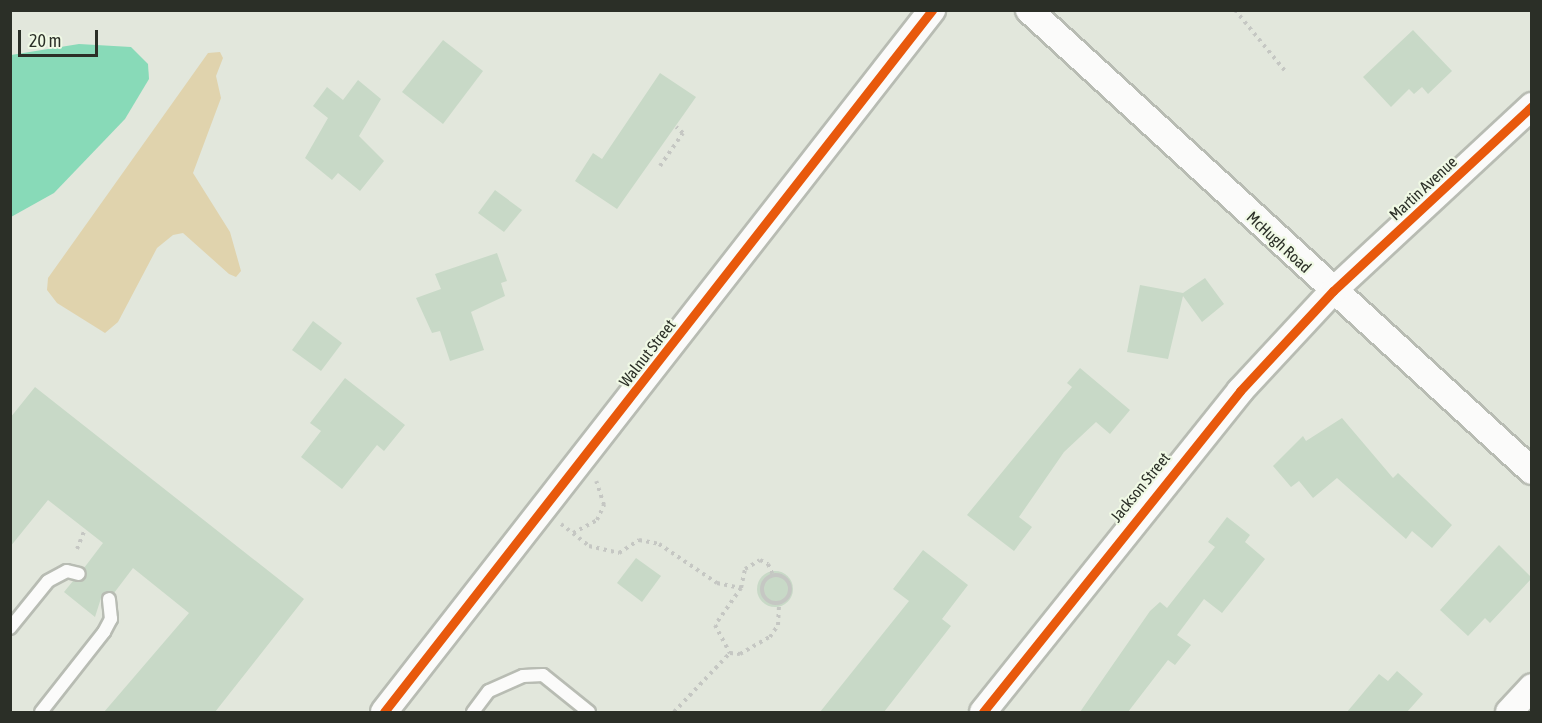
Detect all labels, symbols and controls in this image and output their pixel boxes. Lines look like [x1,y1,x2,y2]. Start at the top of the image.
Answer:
scale bar [21,18,100,56]
text: 20 m [29,30,61,51]
street label: Martin Avenue [1385,152,1461,224]
street label: McHugh Road [1243,207,1315,277]
street label: Walnut Street [615,315,679,391]
street label: Jackson Street [1106,448,1174,526]

